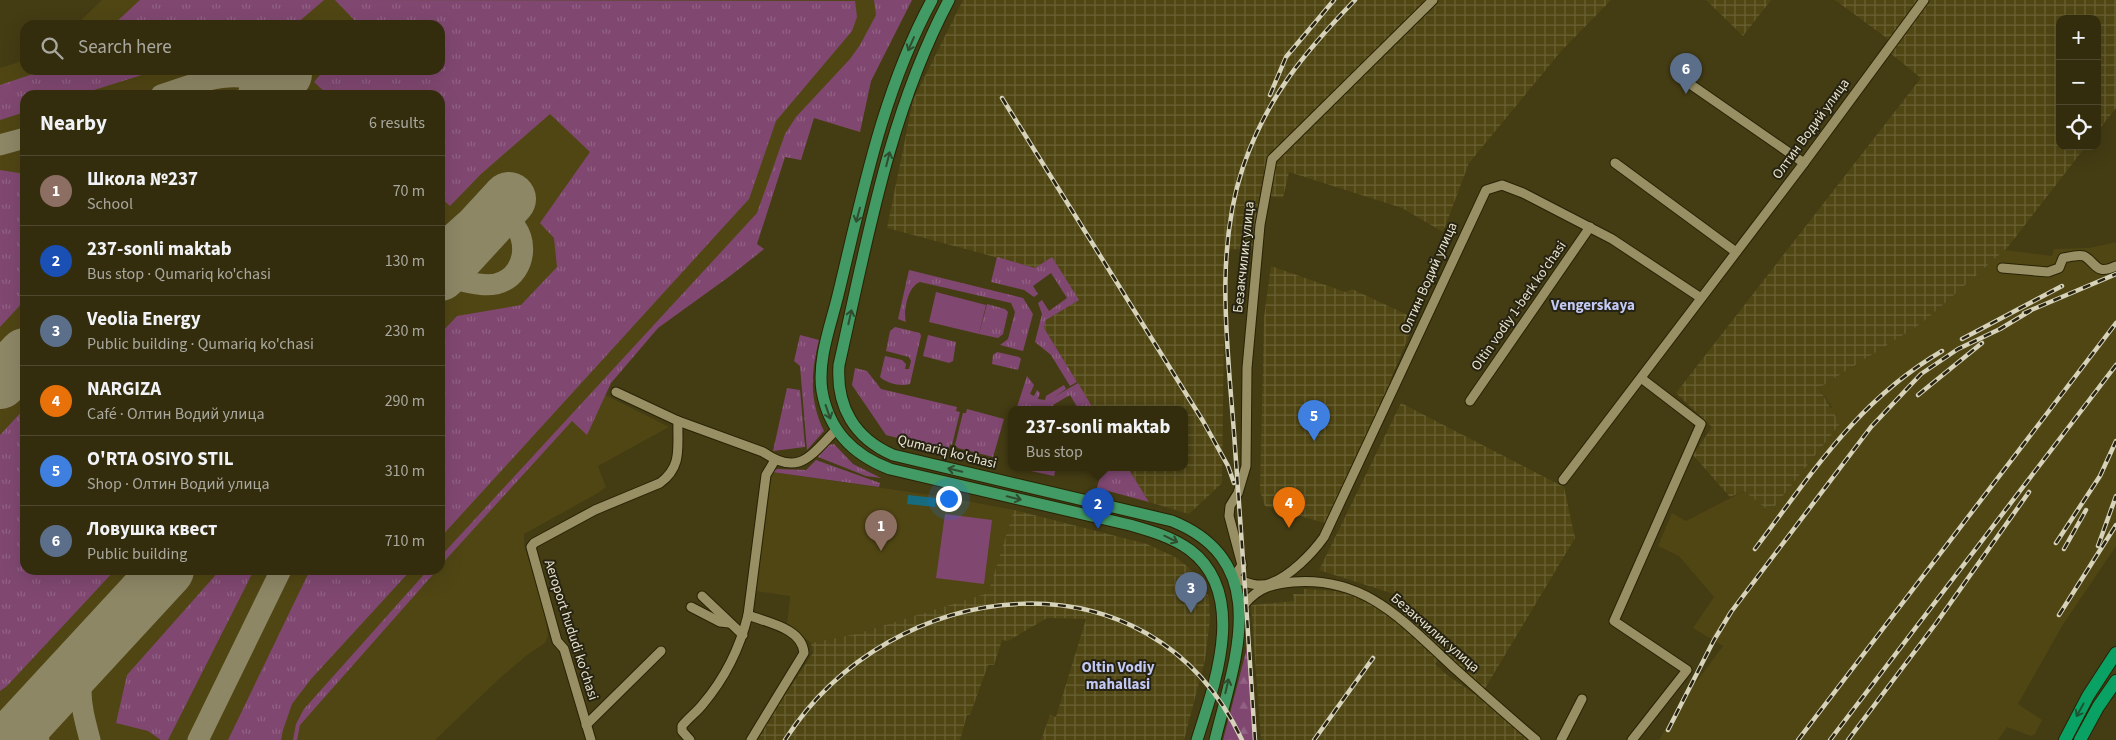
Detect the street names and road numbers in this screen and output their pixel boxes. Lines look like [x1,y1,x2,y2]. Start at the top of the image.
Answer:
street label: Олтин Водий улица [1768,74,1854,184]
street label: Безакчилик улица [1228,200,1260,314]
street label: Олтин Водий улица [1395,219,1463,337]
street label: Oltin vodiy 1-berk ko'chasi [1467,237,1571,375]
street label: Qumariq ko'chasi [895,430,999,474]
street label: Aeroport hududi ko'chasi [539,557,603,703]
street label: Безакчилик улица [1386,589,1484,677]

